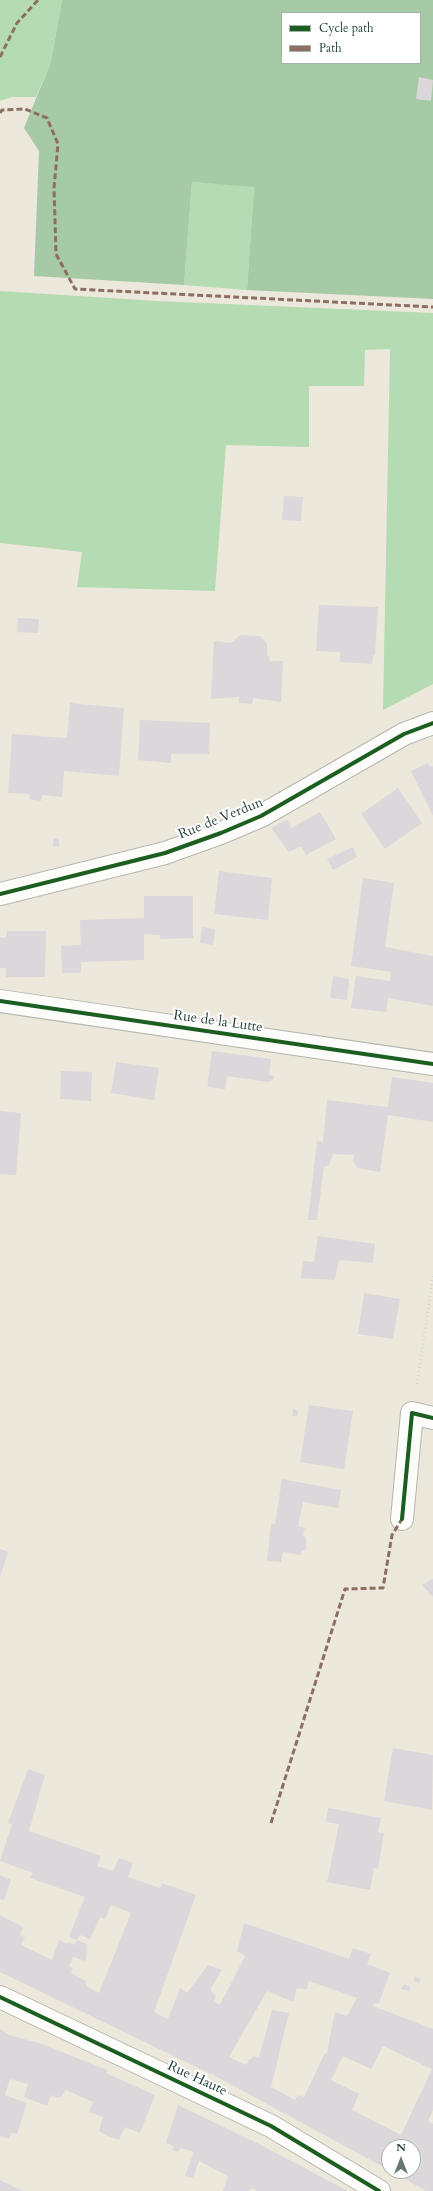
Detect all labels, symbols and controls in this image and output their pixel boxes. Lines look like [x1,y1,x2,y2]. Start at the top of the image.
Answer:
legend [281,12,421,64]
text: Cycle path [319,20,374,36]
text: Path [319,40,342,56]
street label: Rue de Verdun [176,794,266,844]
street label: Rue de la Lutte [172,1007,264,1037]
street label: Rue Haute [165,2058,229,2100]
north arrow [381,2139,421,2179]
text: N [396,2140,406,2155]

